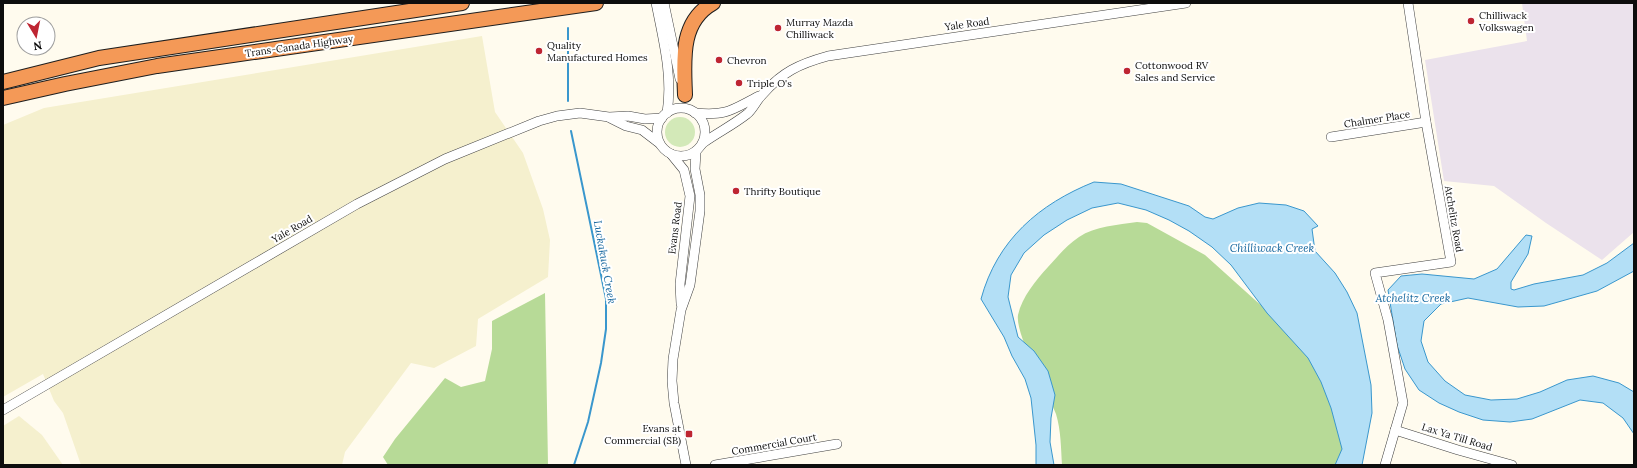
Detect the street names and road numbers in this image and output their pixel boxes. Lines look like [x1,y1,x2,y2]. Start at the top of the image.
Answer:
street label: Yale Road [943,14,990,34]
street label: Trans-Canada Highway [244,32,355,60]
street label: Chalmer Place [1343,107,1412,131]
street label: Atchelitz Road [1442,184,1466,253]
street label: Evans Road [665,201,685,255]
street label: Yale Road [268,212,315,246]
street label: Lax Ya Till Road [1420,420,1494,454]
street label: Commercial Court [730,430,818,458]

